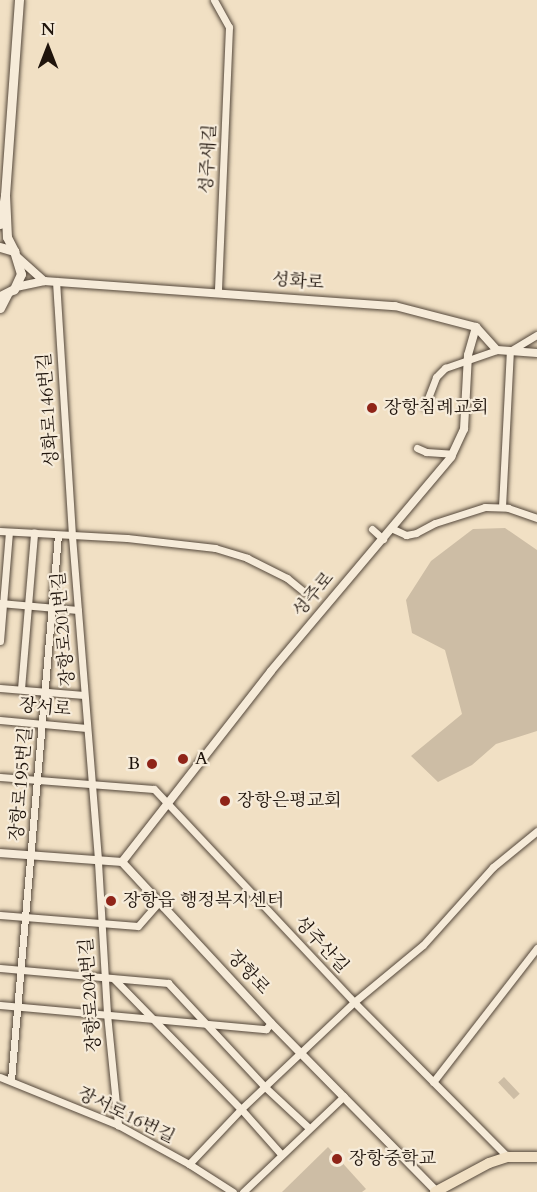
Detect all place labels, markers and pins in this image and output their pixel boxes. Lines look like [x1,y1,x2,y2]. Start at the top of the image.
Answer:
place label: 장항침례교회 [384,397,488,419]
marker: 장항침례교회 [365,401,379,415]
place label: A [195,748,208,770]
marker: A [176,752,190,766]
place label: B [128,753,140,775]
marker: B [145,757,159,771]
place label: 장항은평교회 [237,790,341,812]
marker: 장항은평교회 [218,794,232,808]
place label: 장항읍 행정복지센터 [123,890,284,912]
marker: 장항읍 행정복지센터 [104,894,118,908]
place label: 장항중학교 [349,1148,436,1170]
marker: 장항중학교 [330,1152,344,1166]

